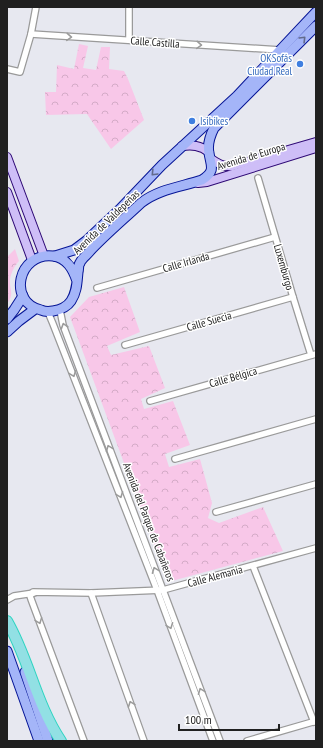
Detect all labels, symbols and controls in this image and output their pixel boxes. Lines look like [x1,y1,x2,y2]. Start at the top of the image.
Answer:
one-way arrow [66,32,73,41]
street label: Calle Castilla [130,33,180,51]
one-way arrow [298,36,306,44]
one-way arrow [196,41,202,50]
place label: OKSofás Ciudad Real [247,51,292,78]
marker: OKSofás Ciudad Real [295,59,305,69]
place label: Isibikes [200,114,229,128]
marker: Isibikes [187,116,197,126]
street label: Avenida de Europa [215,139,287,173]
one-way arrow [151,168,159,176]
street label: Avenida de Valdepeñas [70,187,142,257]
street label: Luxemburgo [271,242,297,292]
street label: Calle Irlanda [161,249,211,275]
street label: Calle Suecia [185,308,233,334]
one-way arrow [60,323,69,330]
street label: Calle Bélgica [207,364,259,390]
one-way arrow [68,370,76,378]
one-way arrow [106,445,114,452]
street label: Avenida del Parque de Cabañeros [120,461,178,584]
one-way arrow [116,492,124,499]
street label: Calle Alemania [186,562,244,590]
one-way arrow [152,566,160,573]
one-way arrow [34,618,42,625]
one-way arrow [166,623,174,630]
one-way arrow [197,688,206,695]
one-way arrow [127,701,135,708]
scale bar [179,706,279,732]
text: 100 m [185,712,212,727]

